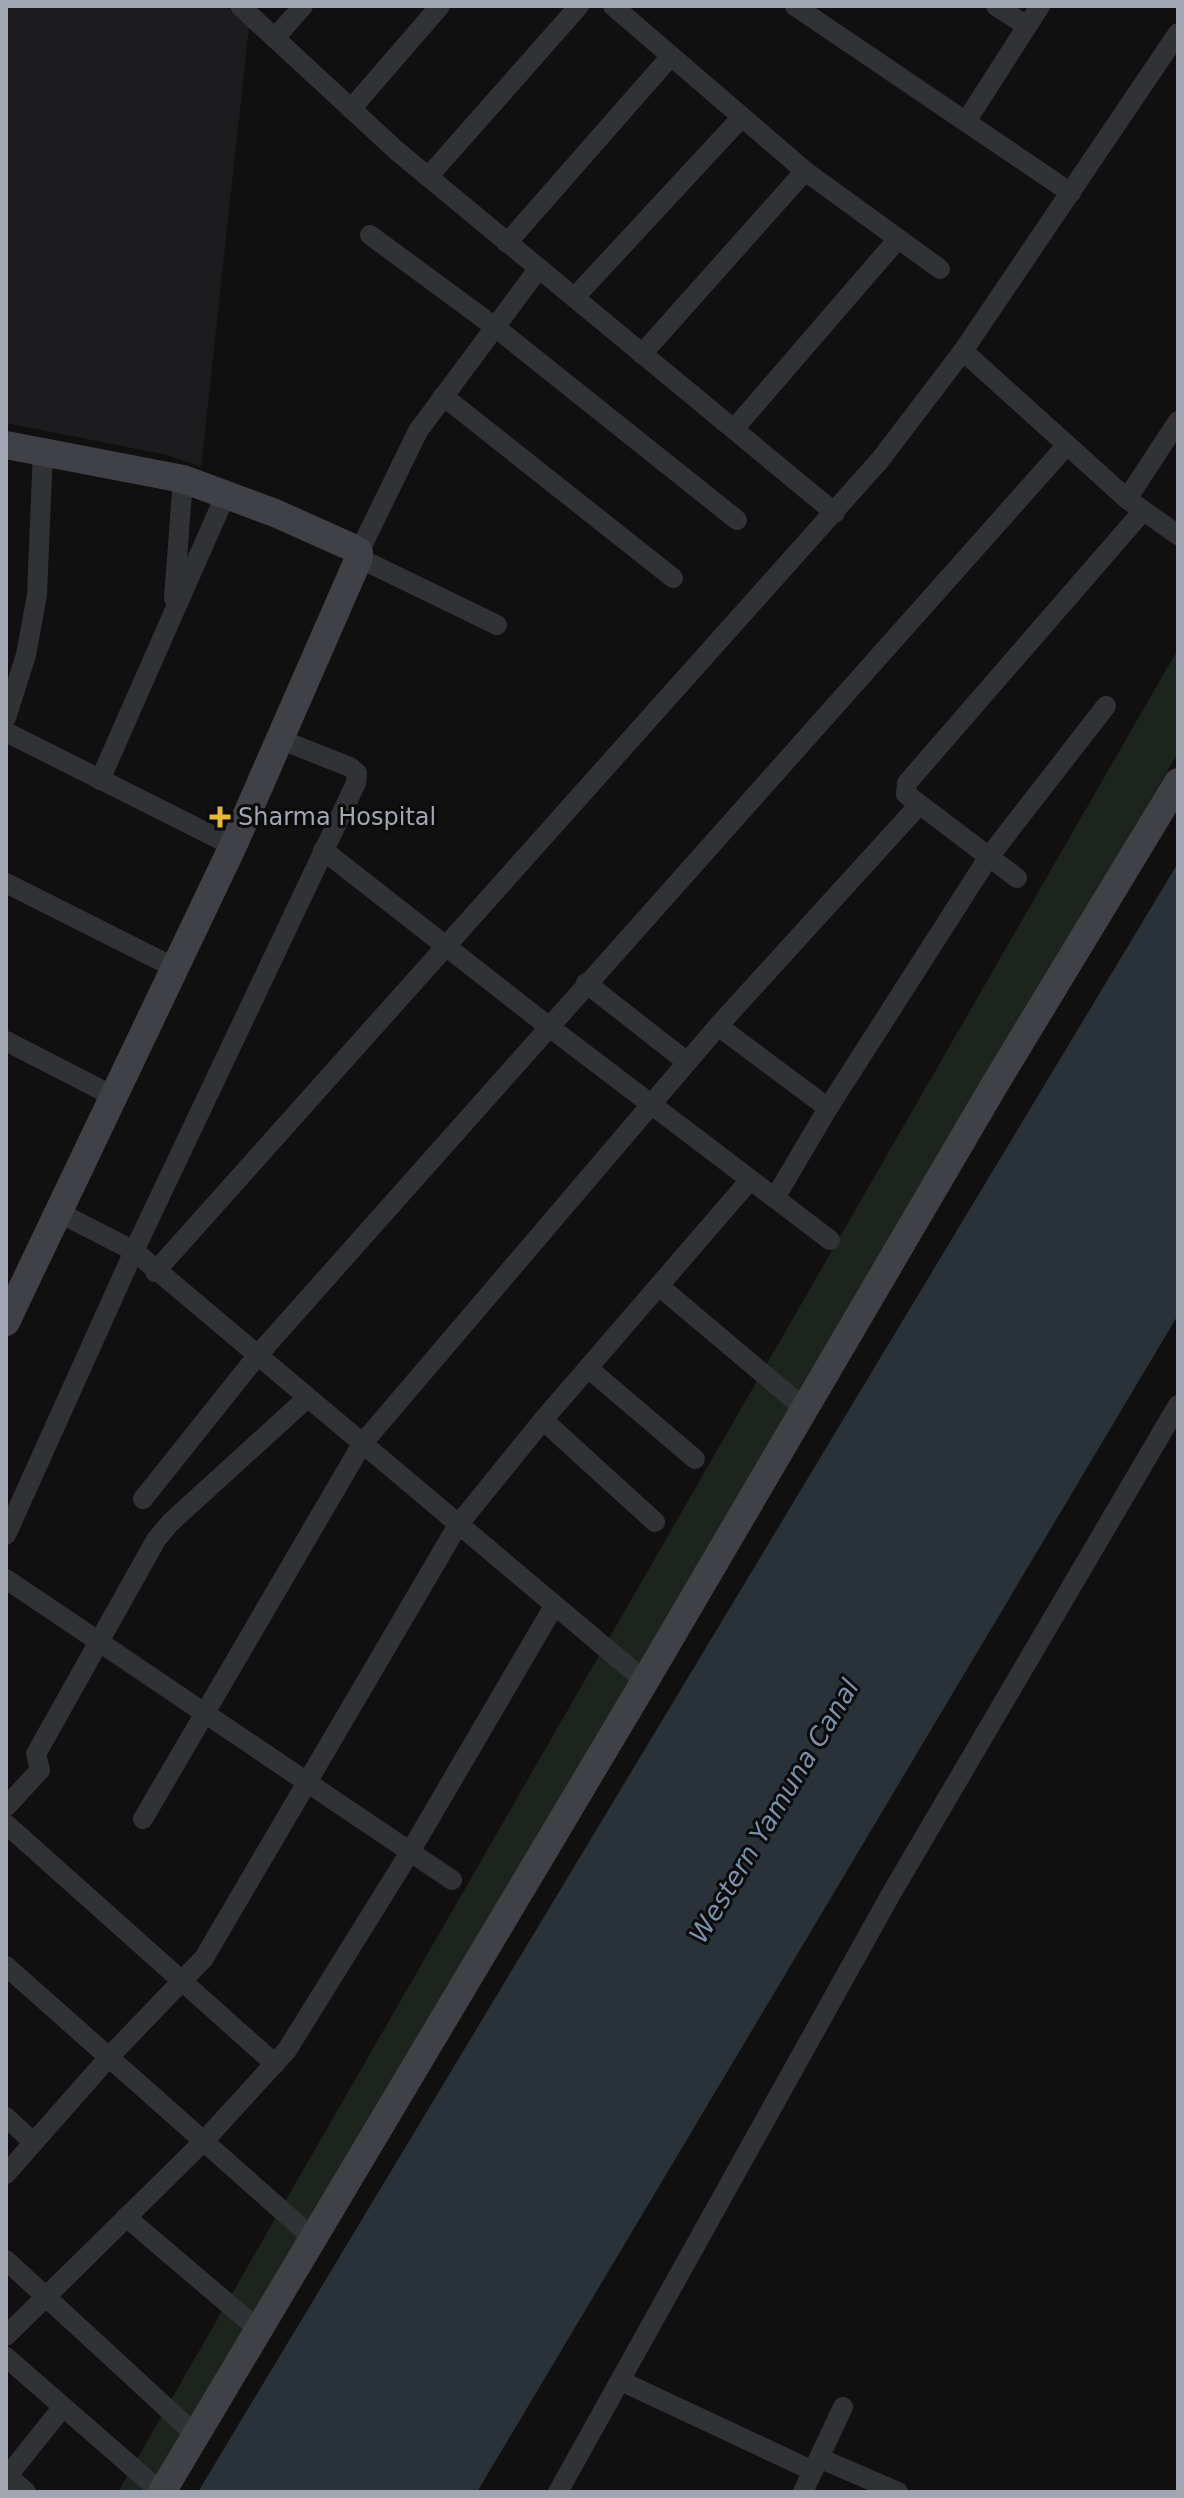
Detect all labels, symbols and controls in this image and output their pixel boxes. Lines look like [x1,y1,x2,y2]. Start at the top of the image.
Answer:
place label: Sharma Hospital [238,803,436,831]
marker: Sharma Hospital [209,806,231,828]
water label: Western Yamuna Canal [683,1673,865,1948]

